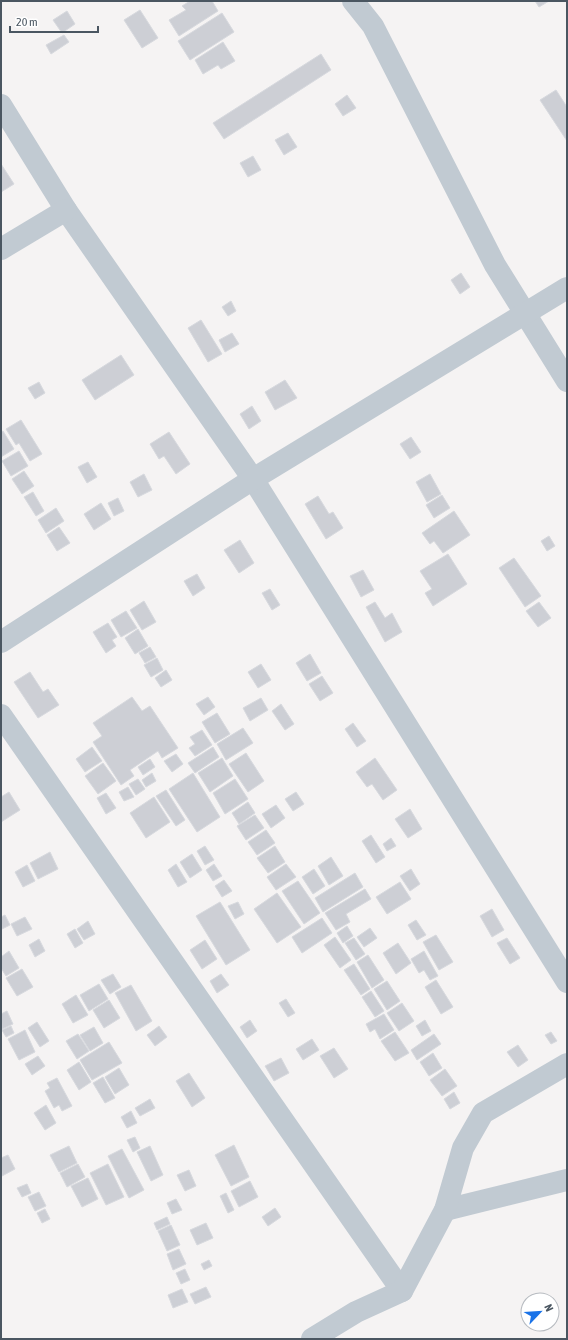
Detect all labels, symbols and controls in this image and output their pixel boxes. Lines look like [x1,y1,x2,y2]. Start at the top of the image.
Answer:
scale bar [10,8,98,34]
text: 20 m [16,15,38,29]
north arrow [520,1292,560,1332]
text: N [542,1302,556,1313]

